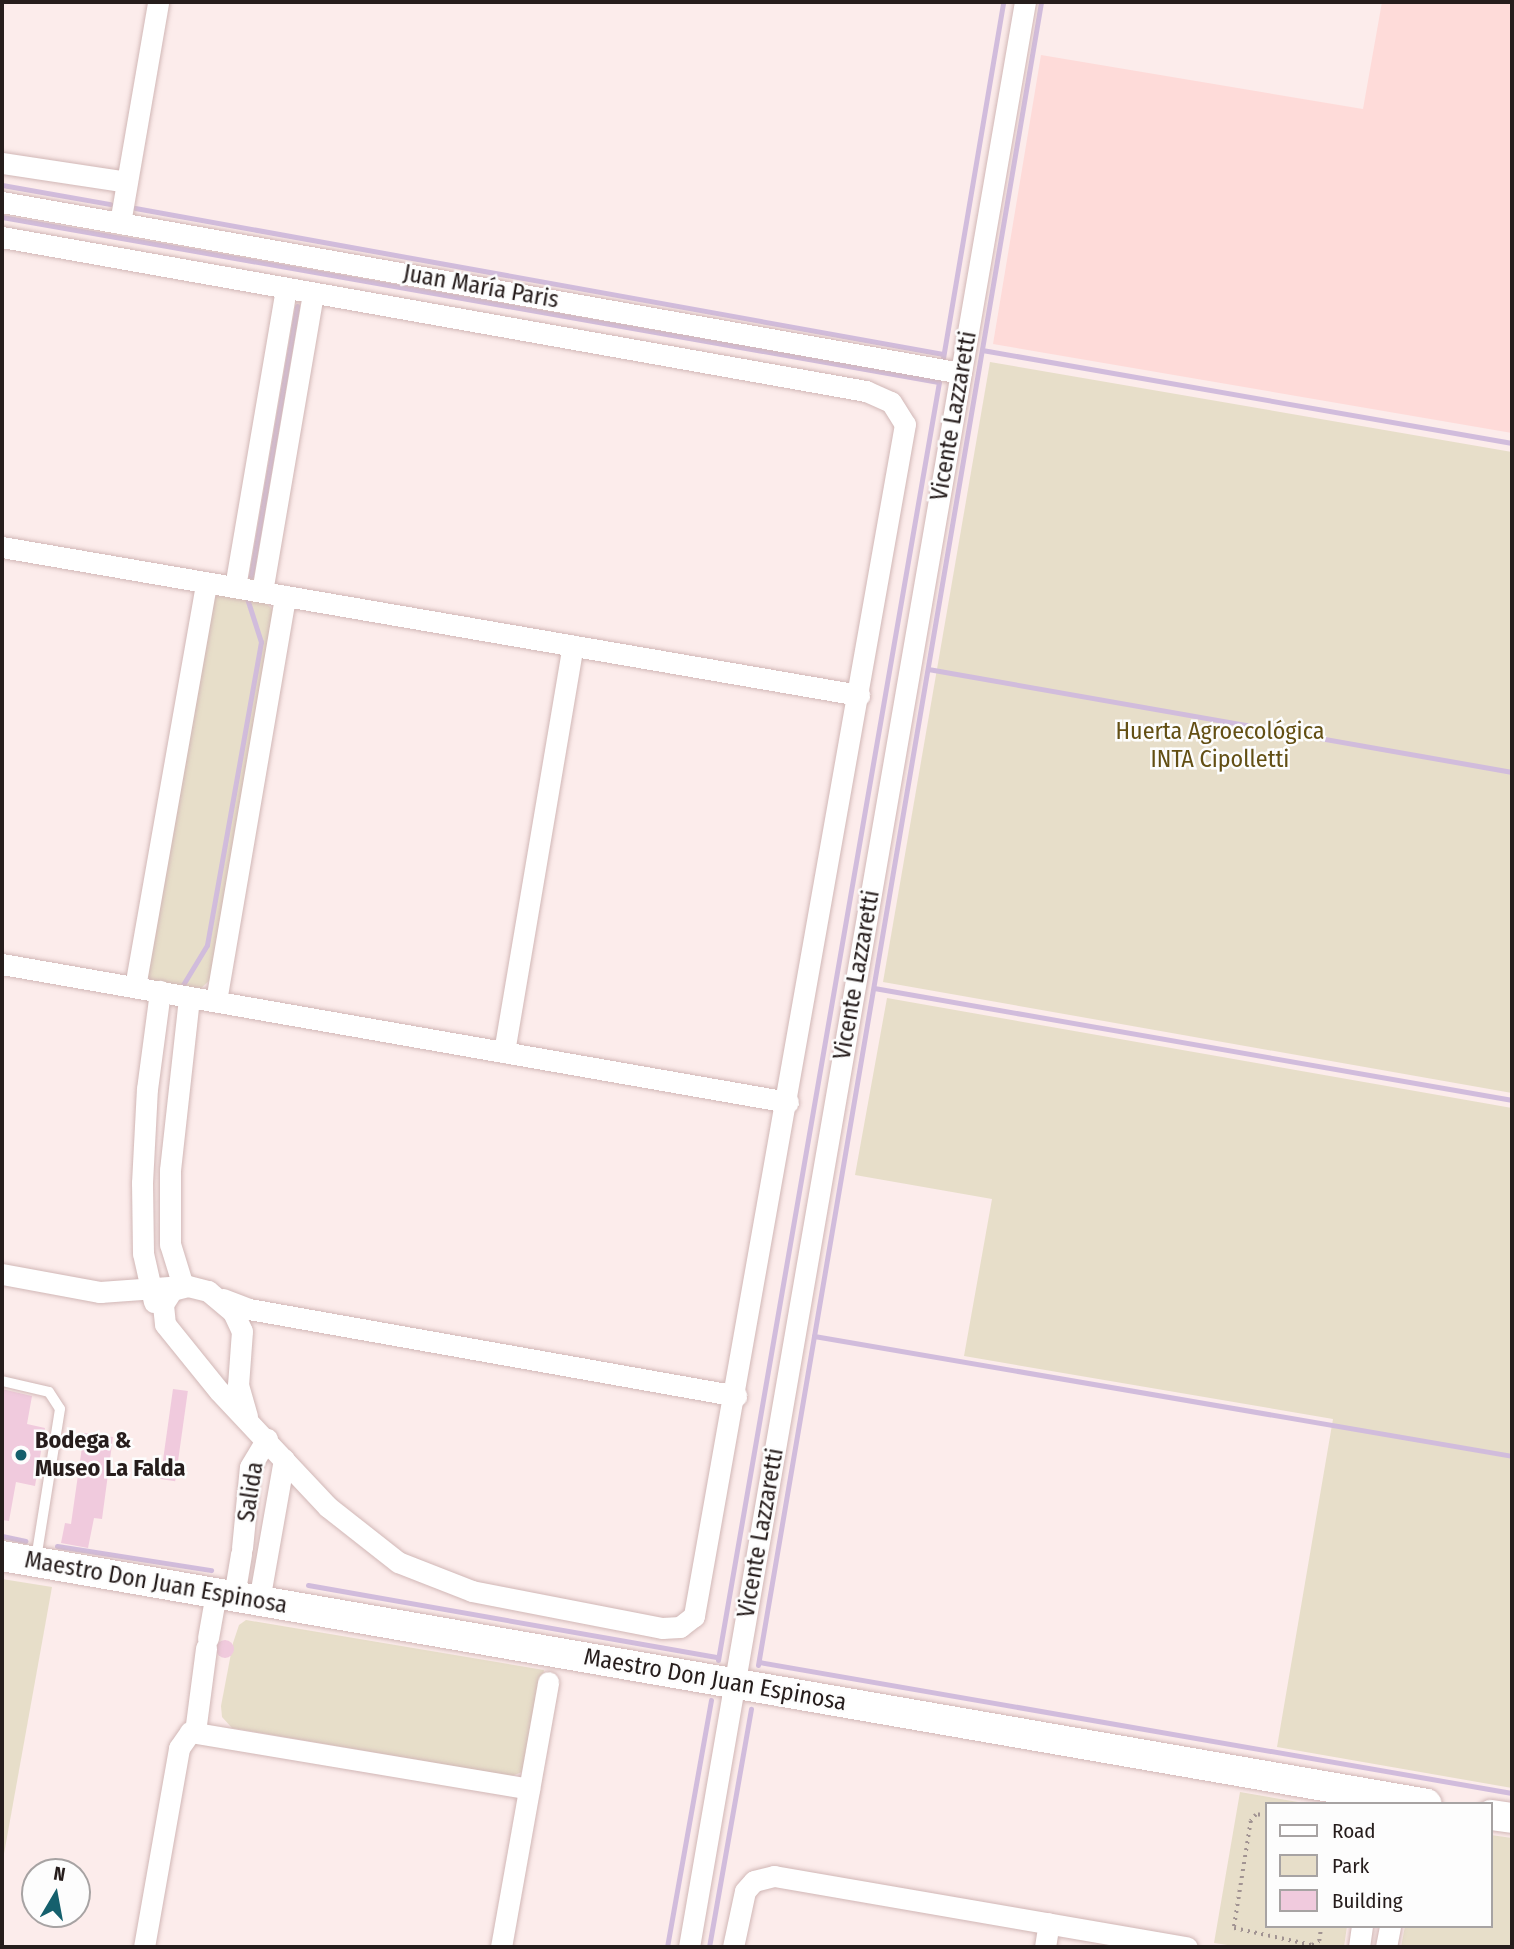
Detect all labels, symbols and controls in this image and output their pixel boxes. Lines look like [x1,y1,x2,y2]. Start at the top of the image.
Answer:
street label: Juan María Paris [401,259,561,315]
street label: Vicente Lazzaretti [925,329,983,503]
park label: Huerta Agroecológica INTA Cipolletti [1116,718,1324,774]
street label: Vicente Lazzaretti [828,888,886,1062]
place label: Bodega & Museo La Falda [35,1427,185,1483]
street label: Vicente Lazzaretti [732,1446,790,1620]
marker: Bodega & Museo La Falda [13,1447,29,1463]
street label: Salida [232,1460,270,1524]
street label: Maestro Don Juan Espinosa [22,1546,290,1620]
street label: Maestro Don Juan Espinosa [581,1643,849,1717]
legend [1266,1802,1493,1928]
text: Road [1332,1818,1376,1844]
text: Park [1332,1853,1369,1879]
north arrow [21,1858,91,1928]
text: N [52,1861,67,1886]
text: Building [1332,1888,1403,1914]

